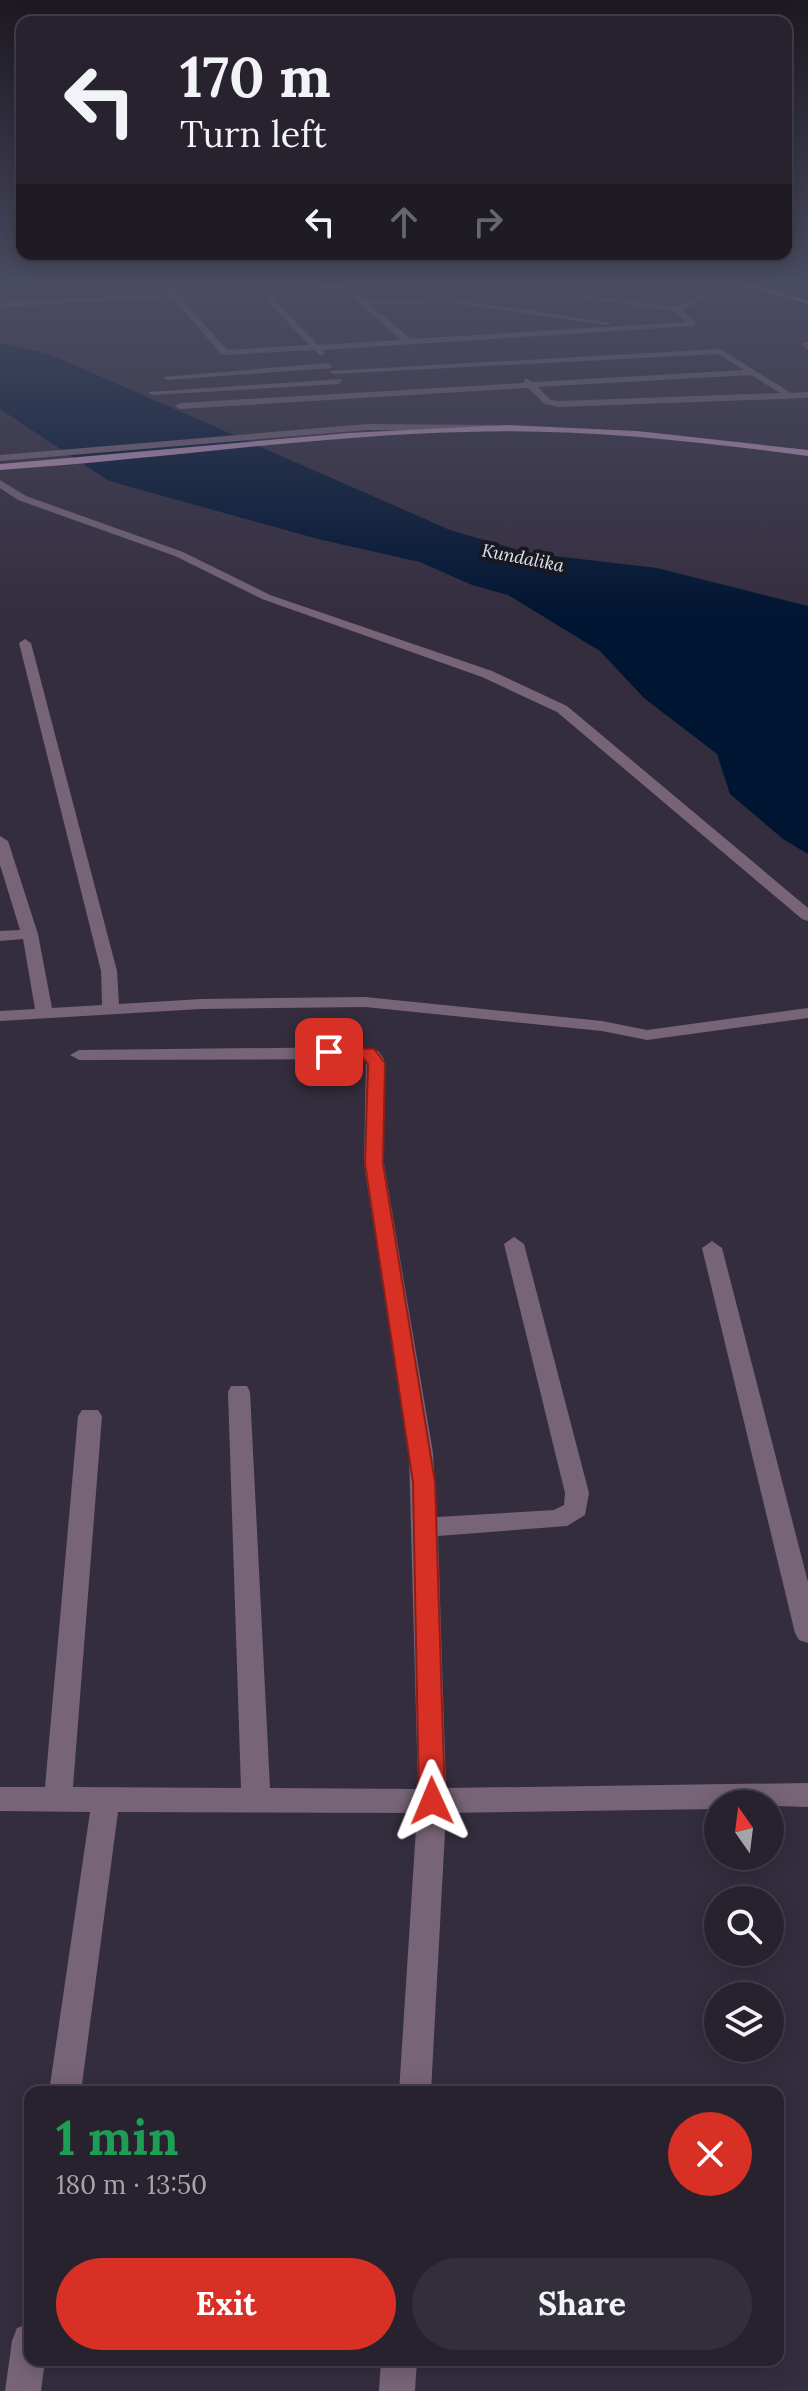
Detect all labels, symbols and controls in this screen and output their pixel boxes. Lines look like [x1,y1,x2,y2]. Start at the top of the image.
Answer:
text: 170 m [180,41,331,112]
icon: left [48,48,152,152]
text: Turn left [180,111,327,157]
icon: left [298,200,342,244]
icon: ahead [382,200,426,244]
icon: right [466,200,510,244]
water label: Kundalika [480,538,566,577]
pin [295,1018,363,1086]
icon: arrive [307,1030,351,1074]
position arrow [390,1759,474,1843]
north arrow [704,1790,784,1870]
map controls [704,1790,784,2062]
button: search [704,1886,784,1966]
button: layers [704,1982,784,2062]
text: 1 min [56,2107,179,2168]
button: close [668,2112,752,2196]
text: 180 m · 13:50 [56,2168,207,2201]
button: Exit [56,2258,396,2350]
button: Share [412,2258,752,2350]

